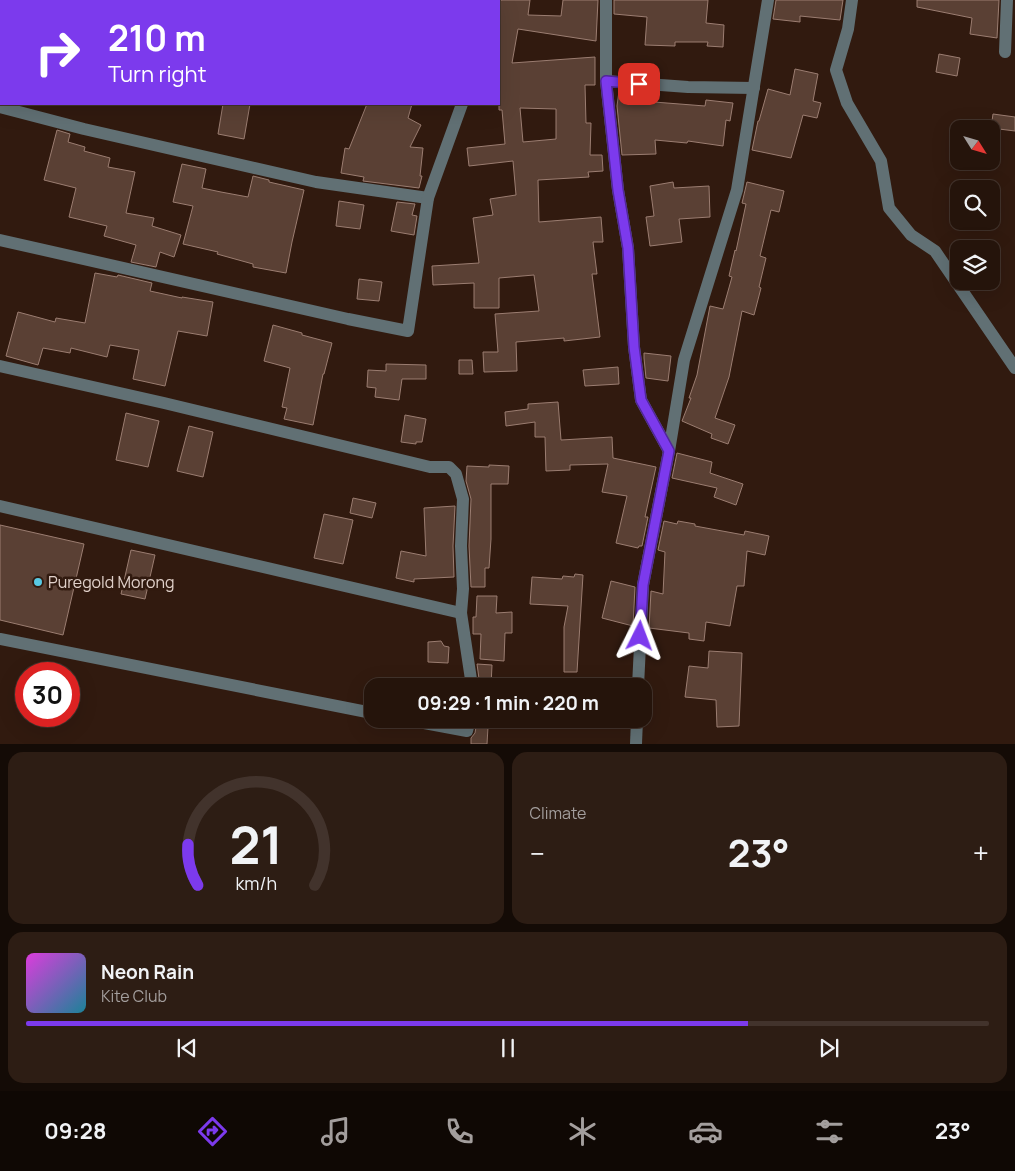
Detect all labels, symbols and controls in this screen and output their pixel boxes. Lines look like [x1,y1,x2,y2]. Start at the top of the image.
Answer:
text: 210 m [108,14,206,62]
icon: right [25,20,90,85]
text: Turn right [108,59,206,89]
pin [618,63,660,105]
icon: arrive [625,70,653,98]
north arrow [950,120,1000,170]
map controls [950,120,1000,290]
button: search [950,180,1000,230]
button: layers [950,240,1000,290]
place label: Puregold Morong [48,571,174,593]
marker: Puregold Morong [32,576,44,588]
position arrow [613,609,665,661]
speed limit sign: 30 [15,662,80,727]
text: 09:29 · 1 min · 220 m [417,690,599,716]
text: Climate [530,802,586,824]
text: 21 [229,809,283,880]
text: 23° [728,826,790,878]
text: − [530,834,545,872]
text: + [973,834,989,872]
text: km/h [235,871,277,895]
text: Neon Rain [101,959,194,985]
text: Kite Club [101,985,167,1007]
icon: previous [173,1034,201,1062]
icon: pause [494,1034,522,1062]
icon: next [815,1034,843,1062]
icon: directions [195,1114,230,1149]
icon: music [318,1114,353,1149]
icon: phone [442,1114,477,1149]
icon: climate [565,1114,600,1149]
icon: car [688,1114,723,1149]
icon: filters [812,1114,847,1149]
text: 09:28 [44,1116,106,1146]
text: 23° [935,1116,971,1146]

